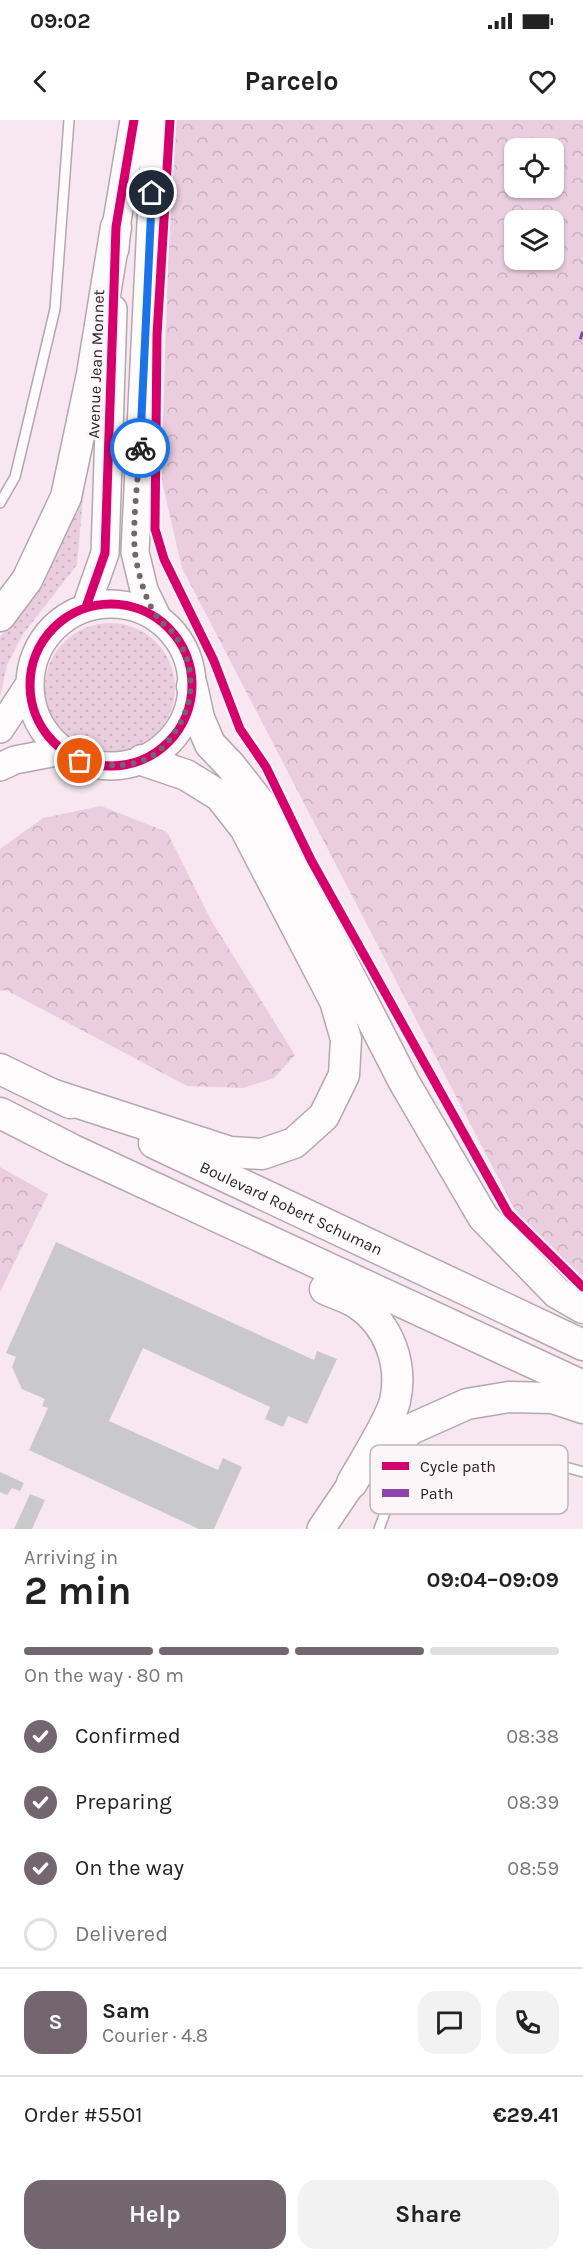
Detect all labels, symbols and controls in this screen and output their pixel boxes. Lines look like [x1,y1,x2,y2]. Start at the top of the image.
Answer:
text: 09:02 [30,8,91,34]
icon: back [24,65,57,98]
text: Parcelo [244,65,339,97]
icon: heart [526,65,559,98]
map controls [504,138,564,270]
button: locate [504,138,564,198]
pin [126,167,177,218]
icon: home [135,176,168,209]
button: layers [504,210,564,270]
street label: Avenue Jean Monnet [84,289,108,439]
courier [110,418,170,478]
icon: bike [124,432,157,465]
pin [54,735,105,786]
icon: bag [63,744,96,777]
street label: Boulevard Robert Schuman [197,1157,386,1259]
legend [370,1445,568,1514]
text: Cycle path [420,1457,496,1476]
text: Path [420,1484,453,1503]
text: Arriving in [24,1546,118,1569]
text: 09:04–09:09 [427,1567,559,1593]
text: 2 min [24,1568,132,1614]
text: On the way · 80 m [24,1664,184,1687]
icon: check [24,1720,57,1753]
text: Confirmed [75,1723,181,1749]
text: 08:38 [506,1725,559,1748]
icon: check [24,1786,57,1819]
text: Preparing [75,1789,172,1815]
text: 08:39 [507,1791,559,1814]
icon: check [24,1852,57,1885]
text: On the way [75,1855,184,1881]
text: 08:59 [507,1857,559,1880]
text: Delivered [75,1921,168,1947]
button: chat [418,1991,481,2054]
button: phone [496,1991,559,2054]
text: Sam [102,1998,150,2024]
text: S [48,2009,63,2035]
text: Courier · 4.8 [102,2024,208,2047]
text: Order #5501 [24,2102,143,2128]
text: €29.41 [493,2102,559,2128]
button: Help [24,2180,286,2249]
button: Share [298,2180,559,2249]

